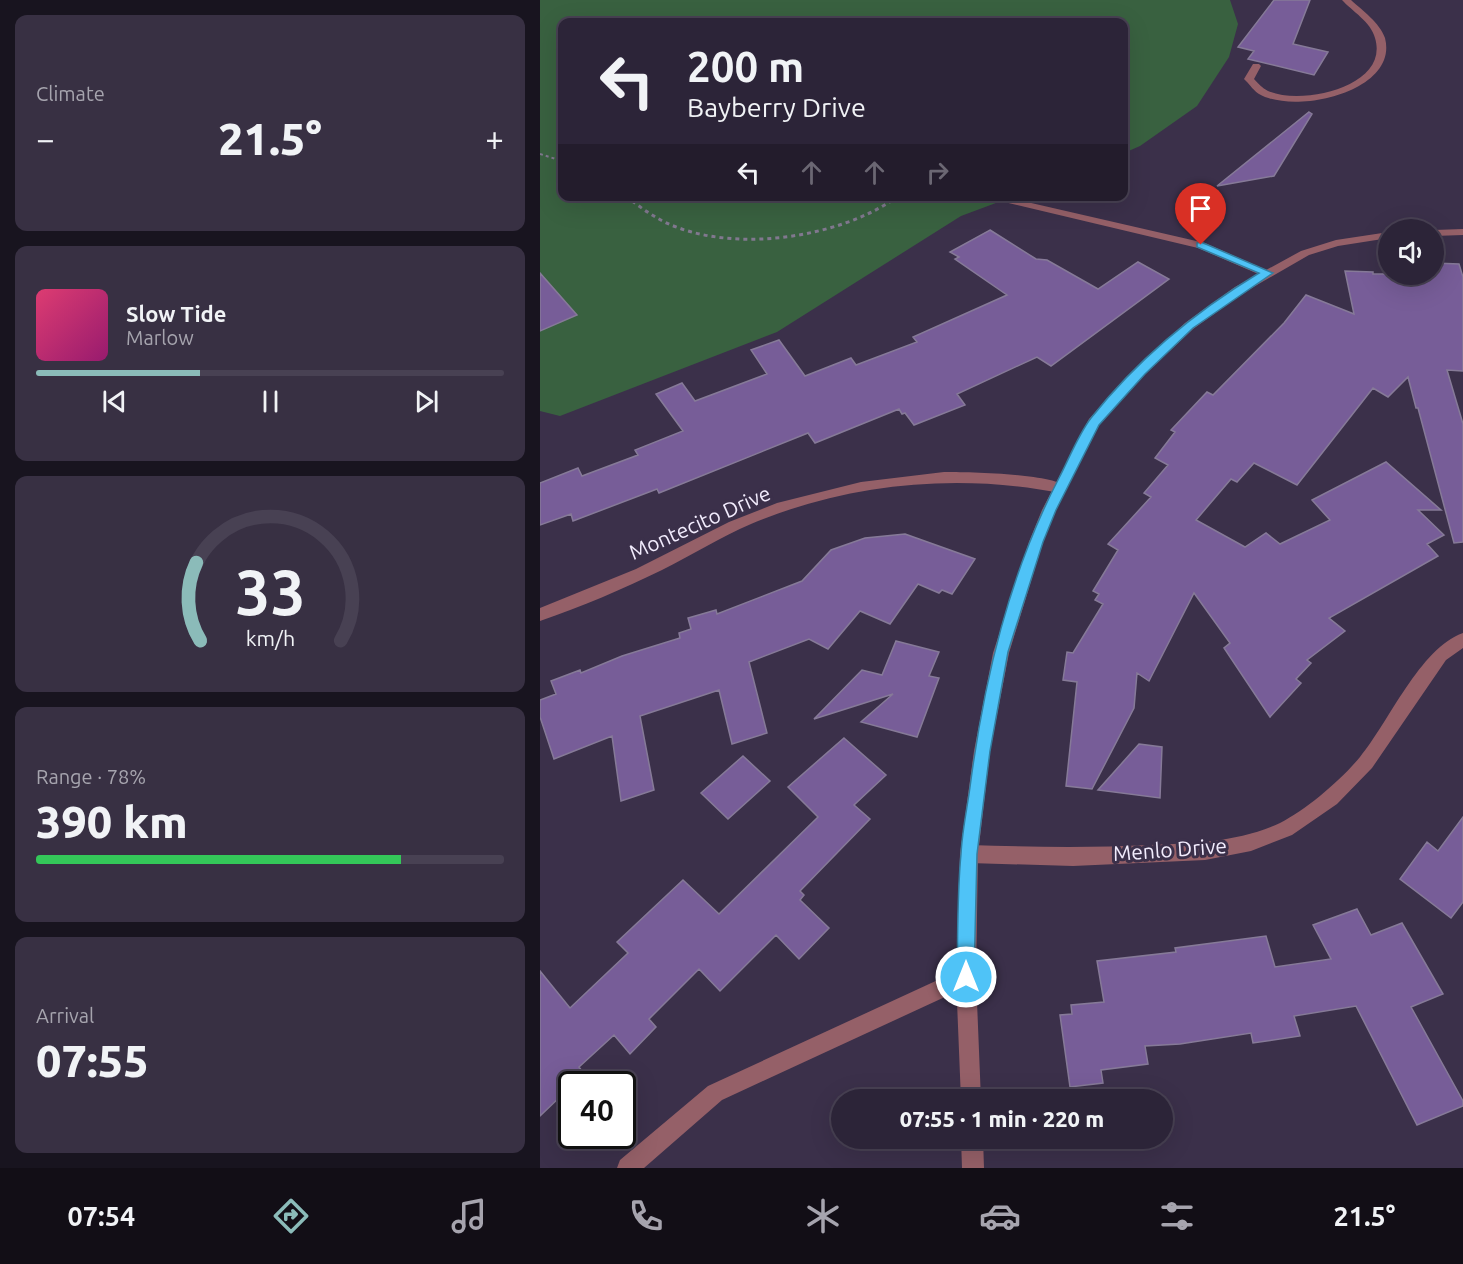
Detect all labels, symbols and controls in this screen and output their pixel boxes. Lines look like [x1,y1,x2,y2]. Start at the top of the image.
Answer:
icon: left [588,42,666,120]
text: 200 m [687,43,804,90]
text: Climate [36,82,105,105]
text: Bayberry Drive [687,92,866,122]
text: 21.5° [218,113,322,164]
text: − [36,120,55,157]
text: + [485,120,504,157]
icon: left [732,156,765,189]
icon: ahead [795,156,828,189]
icon: ahead [858,156,891,189]
icon: right [921,156,954,189]
pin [1175,183,1226,245]
icon: arrive [1184,192,1217,225]
map controls [1378,219,1444,285]
button: sound [1378,219,1444,285]
text: Slow Tide [126,301,226,326]
text: Marlow [126,326,194,349]
icon: previous [98,385,131,418]
icon: pause [254,385,287,418]
icon: next [410,385,443,418]
street label: Montecito Drive [625,480,774,564]
text: 33 [235,557,305,627]
text: km/h [245,626,295,650]
text: Range · 78% [36,765,146,788]
text: 390 km [36,796,188,847]
street label: Menlo Drive [1112,833,1228,865]
position arrow [934,945,998,1009]
text: Arrival [36,1004,94,1027]
text: 07:55 [36,1035,149,1086]
speed limit sign: 40 [558,1071,636,1149]
text: 07:55 · 1 min · 220 m [900,1106,1104,1131]
icon: directions [270,1195,312,1237]
icon: music [448,1195,490,1237]
icon: phone [625,1195,667,1237]
icon: climate [802,1195,844,1237]
icon: car [979,1195,1021,1237]
icon: filters [1156,1195,1198,1237]
text: 07:54 [68,1201,135,1231]
text: 21.5° [1333,1201,1395,1231]

